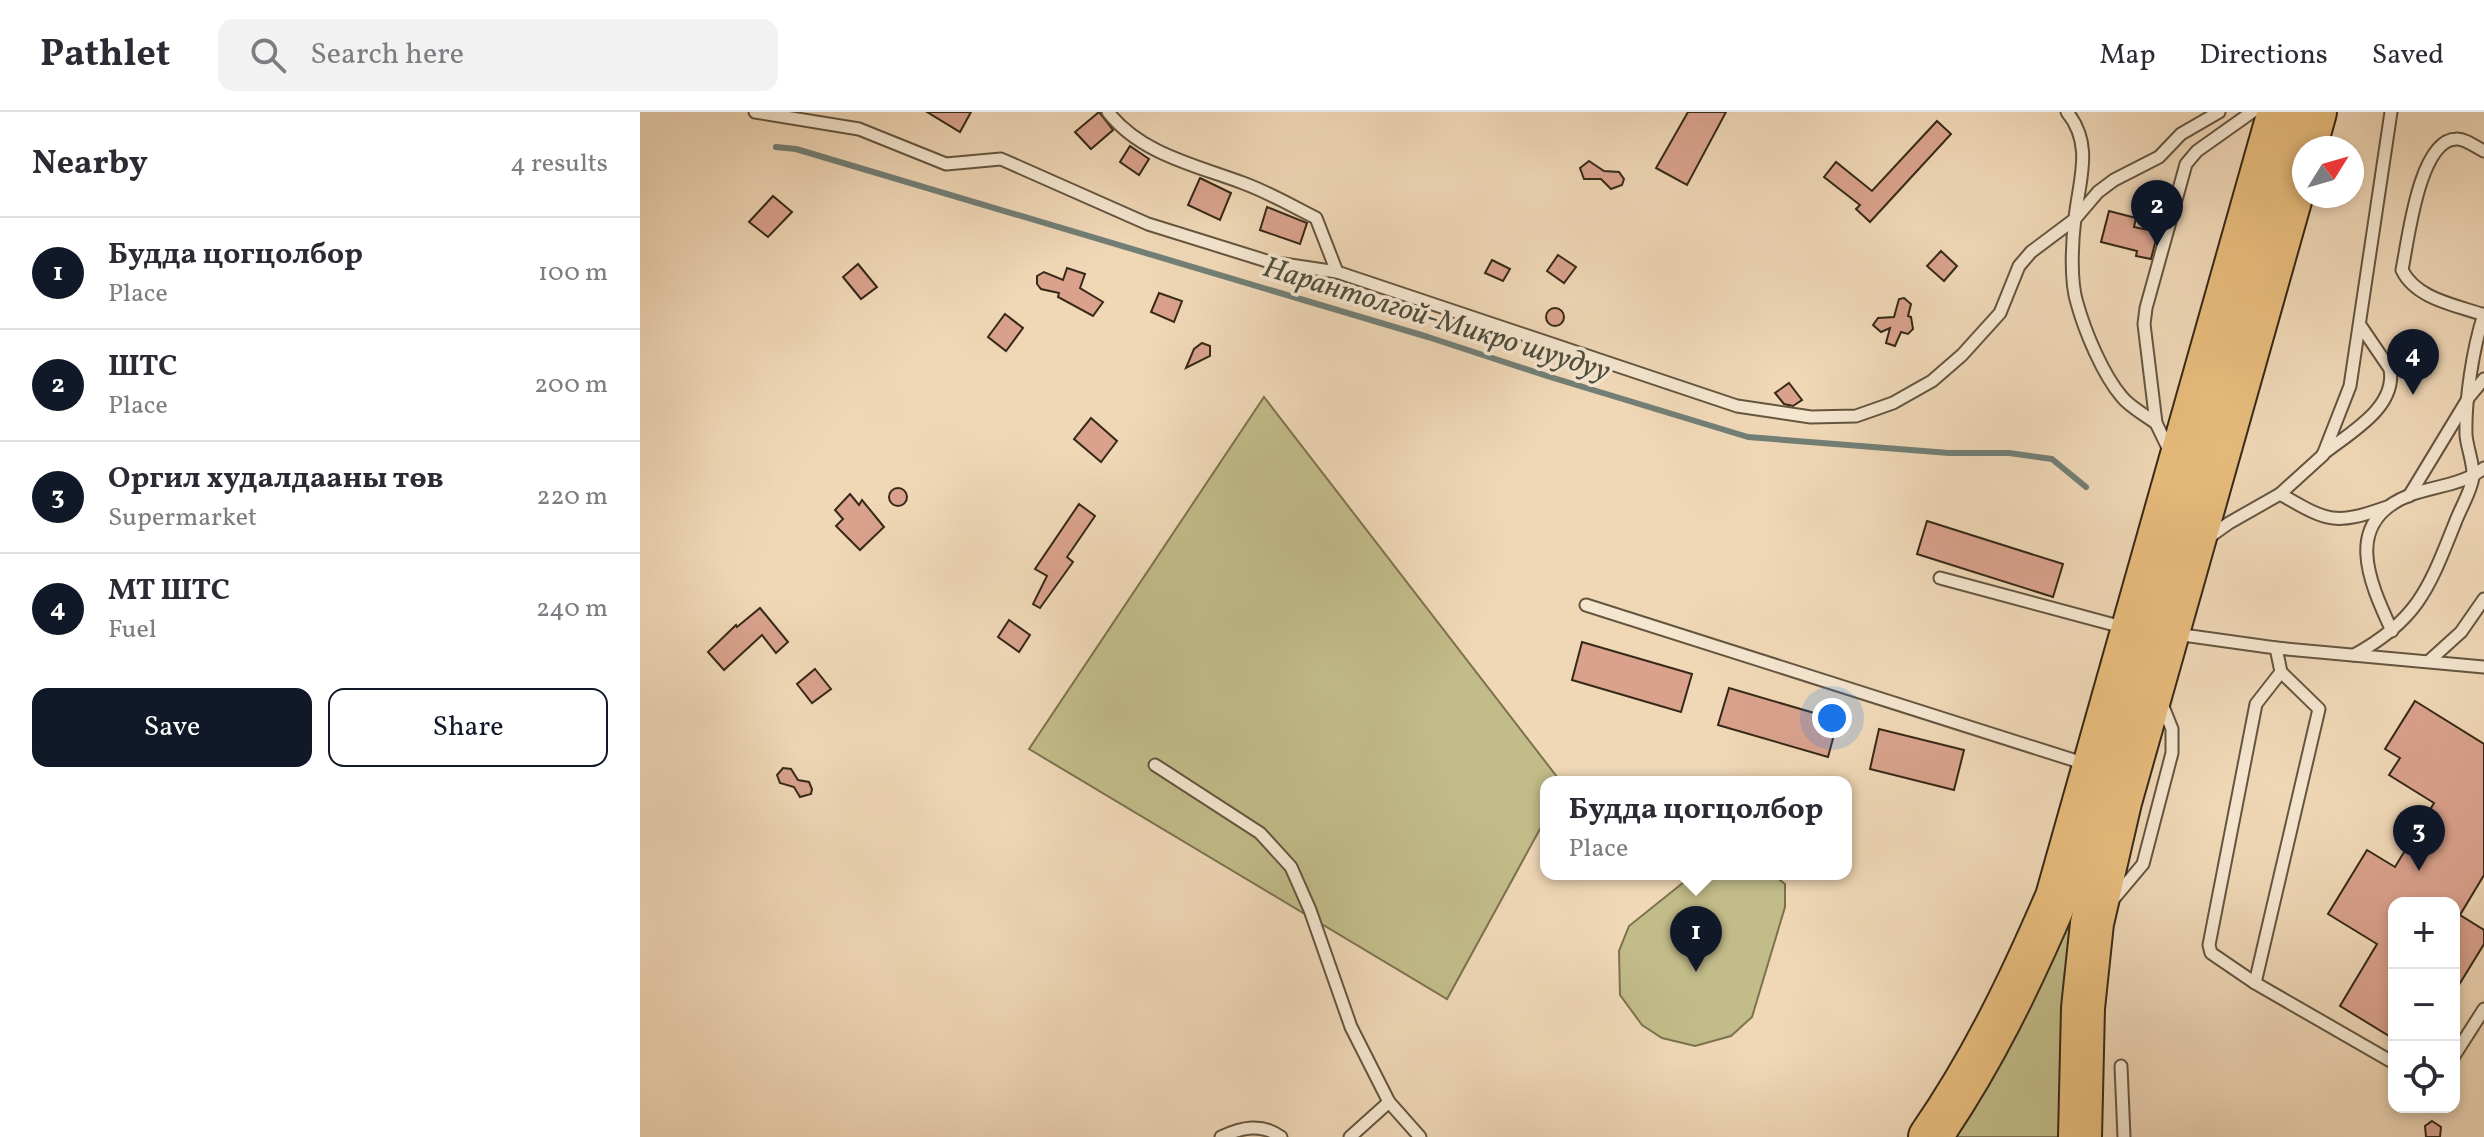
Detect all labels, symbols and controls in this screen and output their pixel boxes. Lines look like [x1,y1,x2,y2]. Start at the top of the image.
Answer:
search box [218,19,778,91]
text: Pathlet [40,29,170,82]
icon: search [246,33,290,77]
text: Search here [310,34,464,76]
text: Map [2100,36,2156,75]
text: Directions [2200,36,2328,75]
text: Saved [2372,36,2444,75]
north arrow [2292,136,2364,208]
text: Nearby [32,141,148,188]
text: 4 results [510,146,608,182]
pin: 2 [2131,180,2183,246]
text: Будда цогцолбор [108,234,363,276]
water label: Нарантолгой-Микро шуудуу [1257,247,1615,393]
text: 1 [53,255,63,291]
text: 100 m [538,255,608,291]
text: Place [108,276,168,312]
pin: 4 [2387,329,2439,395]
text: ШТС [108,346,178,388]
text: 2 [51,367,65,403]
text: 200 m [534,367,608,403]
text: Place [108,388,168,424]
text: Оргил худалдааны төв [108,458,444,500]
text: 3 [51,479,65,515]
text: 220 m [536,479,608,515]
text: Supermarket [108,500,257,536]
text: МТ ШТС [108,570,230,612]
text: 4 [50,591,66,627]
text: 240 m [536,591,608,627]
text: Fuel [108,612,157,648]
button: Save [32,688,312,767]
button: Share [328,688,608,767]
your location [1812,698,1852,738]
popup [1540,776,1852,880]
text: Будда цогцолбор [1569,789,1823,831]
pin: 3 [2393,805,2445,871]
text: Place [1569,831,1628,867]
map controls [2388,897,2460,1113]
button: + [2388,897,2460,969]
pin: 1 [1670,906,1722,972]
button: − [2388,969,2460,1041]
button: locate [2388,1041,2460,1113]

